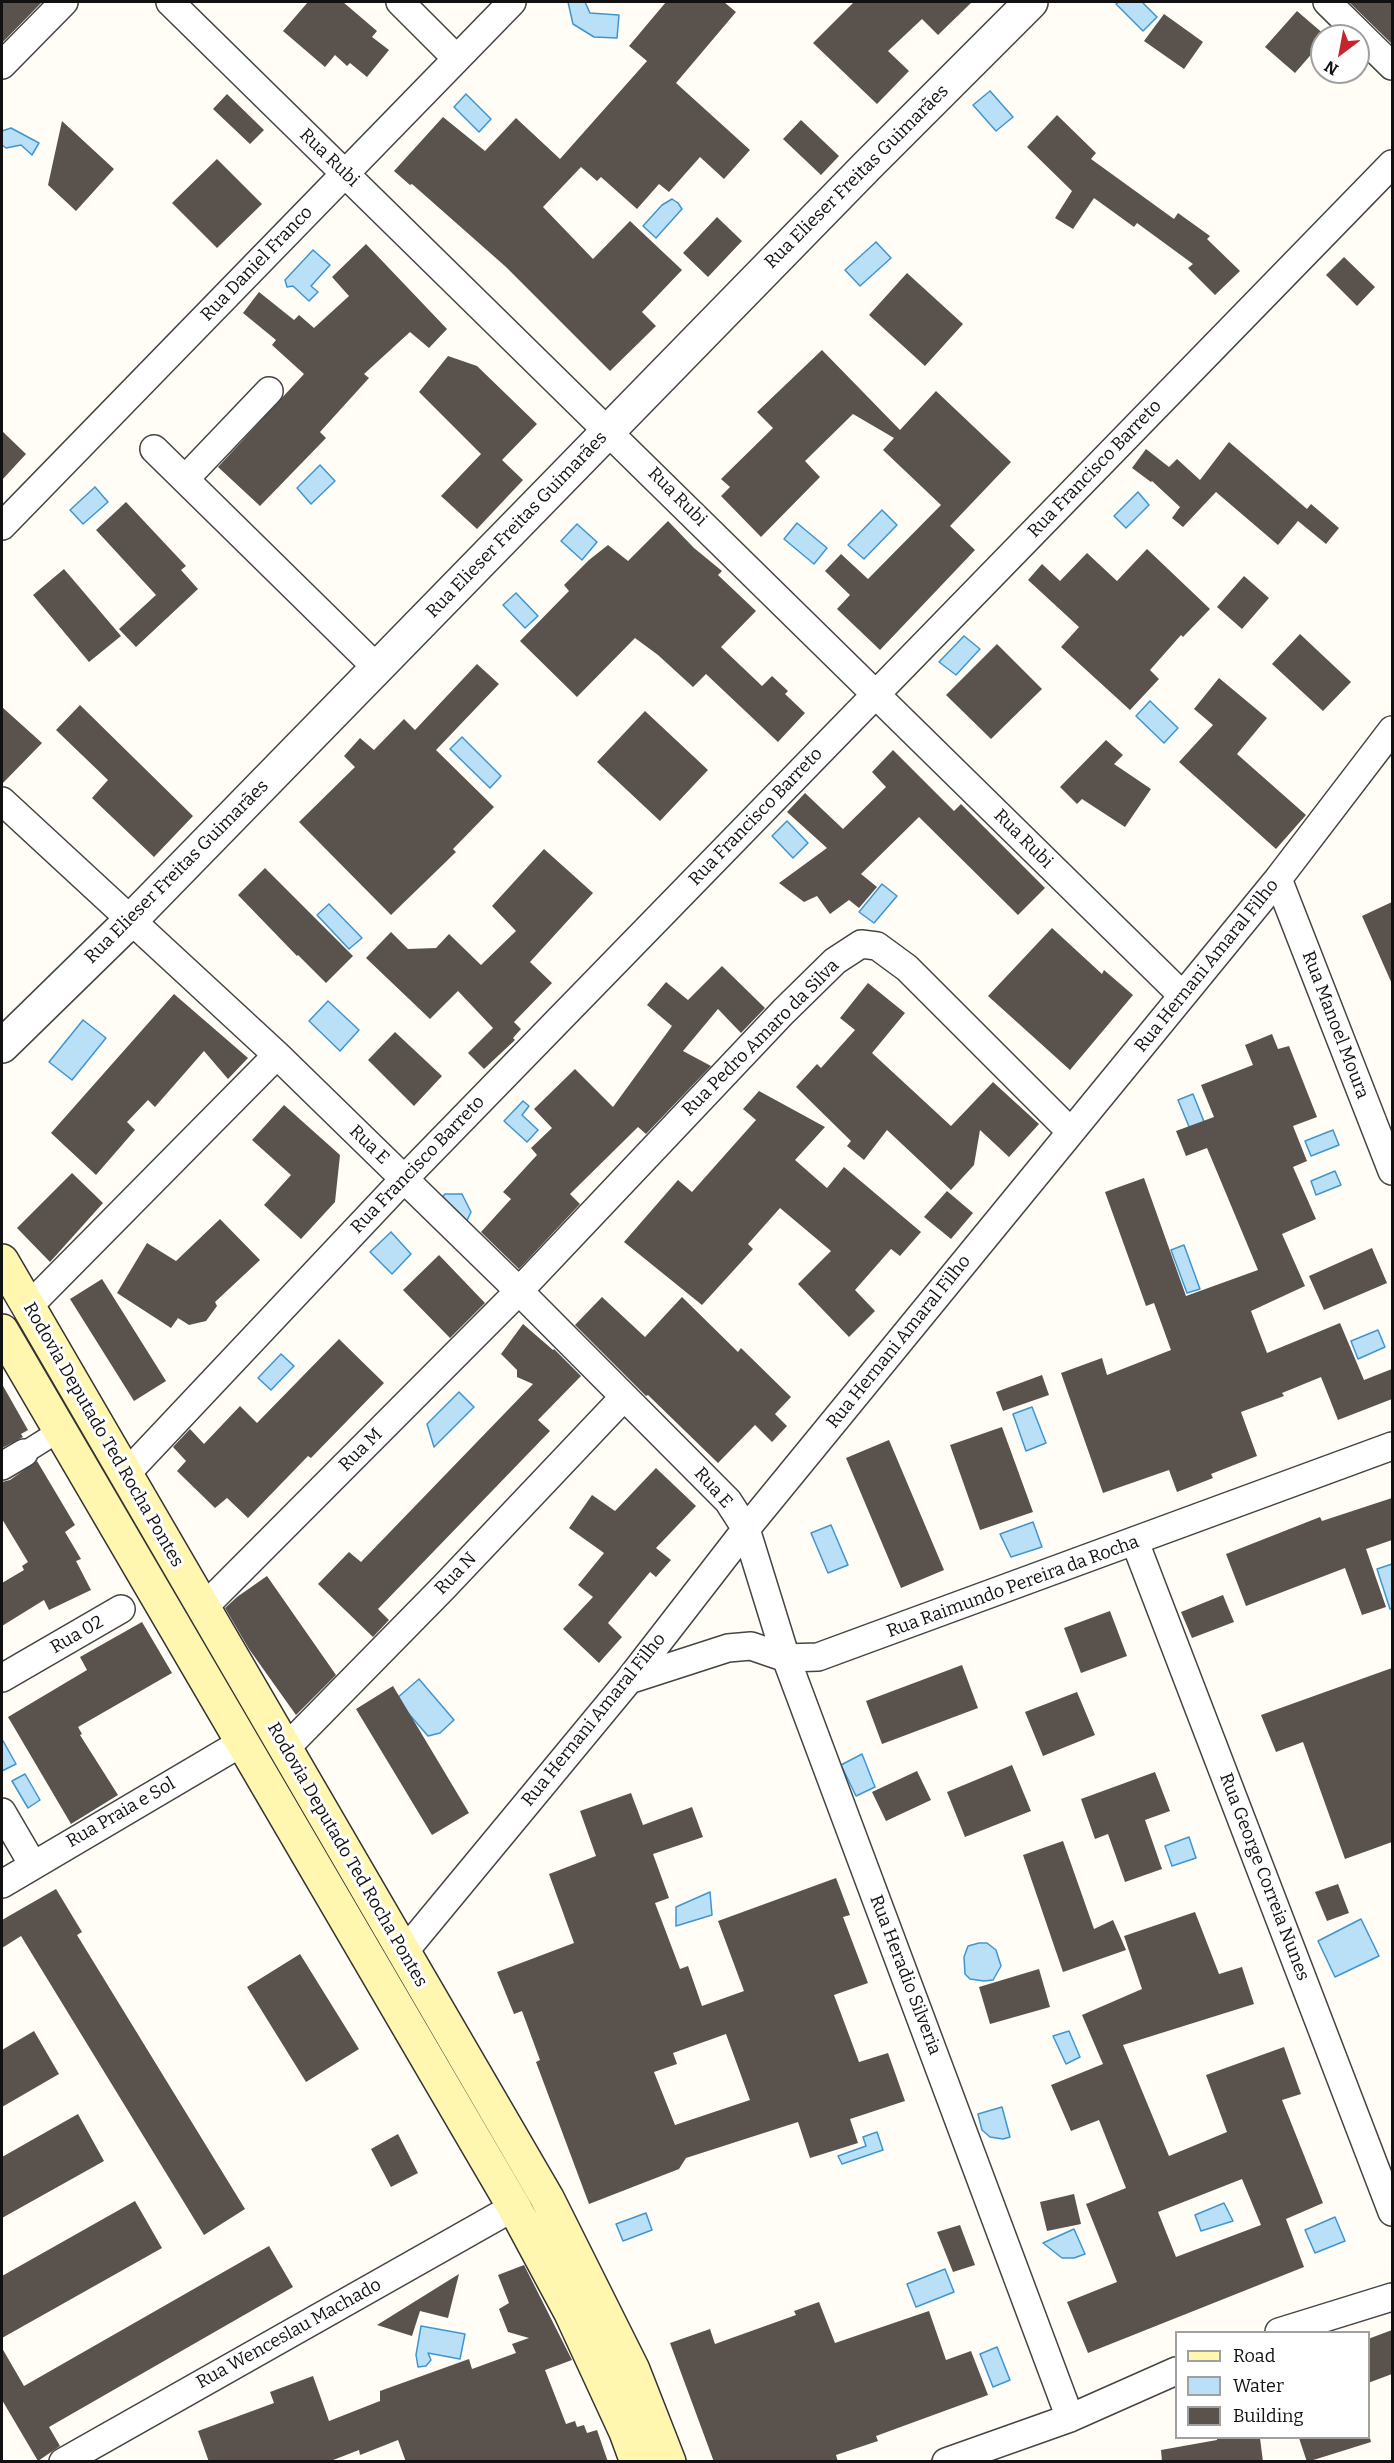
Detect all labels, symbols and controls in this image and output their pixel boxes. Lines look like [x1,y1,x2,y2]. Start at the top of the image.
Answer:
north arrow [1310,24,1370,84]
text: N [1321,57,1342,79]
street label: Rua Elieser Freitas Guimarães [761,81,953,273]
street label: Rua Rubi [295,124,363,192]
street label: Rua Daniel Franco [197,202,317,326]
street label: Rua Francisco Barreto [1024,396,1166,542]
street label: Rua Elieser Freitas Guimarães [422,427,612,623]
street label: Rua Rubi [643,463,711,531]
street label: Rua Francisco Barreto [685,744,827,890]
street label: Rua Elieser Freitas Guimarães [81,776,273,968]
street label: Rua Rubi [989,805,1057,873]
street label: Rua Hernani Amaral Filho [1130,875,1284,1057]
street label: Rua Manoel Moura [1297,948,1373,1102]
street label: Rua Pedro Amaro da Silva [678,955,844,1121]
street label: Rua Francisco Barreto [347,1092,489,1238]
street label: Rua E [344,1121,394,1169]
street label: Rua Hernani Amaral Filho [822,1251,976,1433]
street label: Rodovia Deputado Ted Rocha Pontes [18,1299,188,1571]
street label: Rua M [335,1424,387,1476]
street label: Rua E [689,1463,737,1513]
street label: Rua Raimundo Pereira da Rocha [884,1531,1142,1643]
street label: Rua N [431,1548,481,1600]
street label: Rua 02 [47,1611,107,1659]
street label: Rua Hernani Amaral Filho [517,1629,671,1811]
street label: Rodovia Deputado Ted Rocha Pontes [262,1719,432,1991]
street label: Rua George Correia Nunes [1214,1770,1314,1984]
street label: Rua Praia e Sol [63,1773,179,1853]
street label: Rua Heradio Silveria [865,1892,945,2058]
street label: Rua Wenceslau Machado [193,2274,385,2394]
legend [1175,2331,1370,2439]
text: Road [1233,2345,1275,2367]
text: Water [1233,2375,1284,2397]
text: Building [1233,2405,1304,2427]

